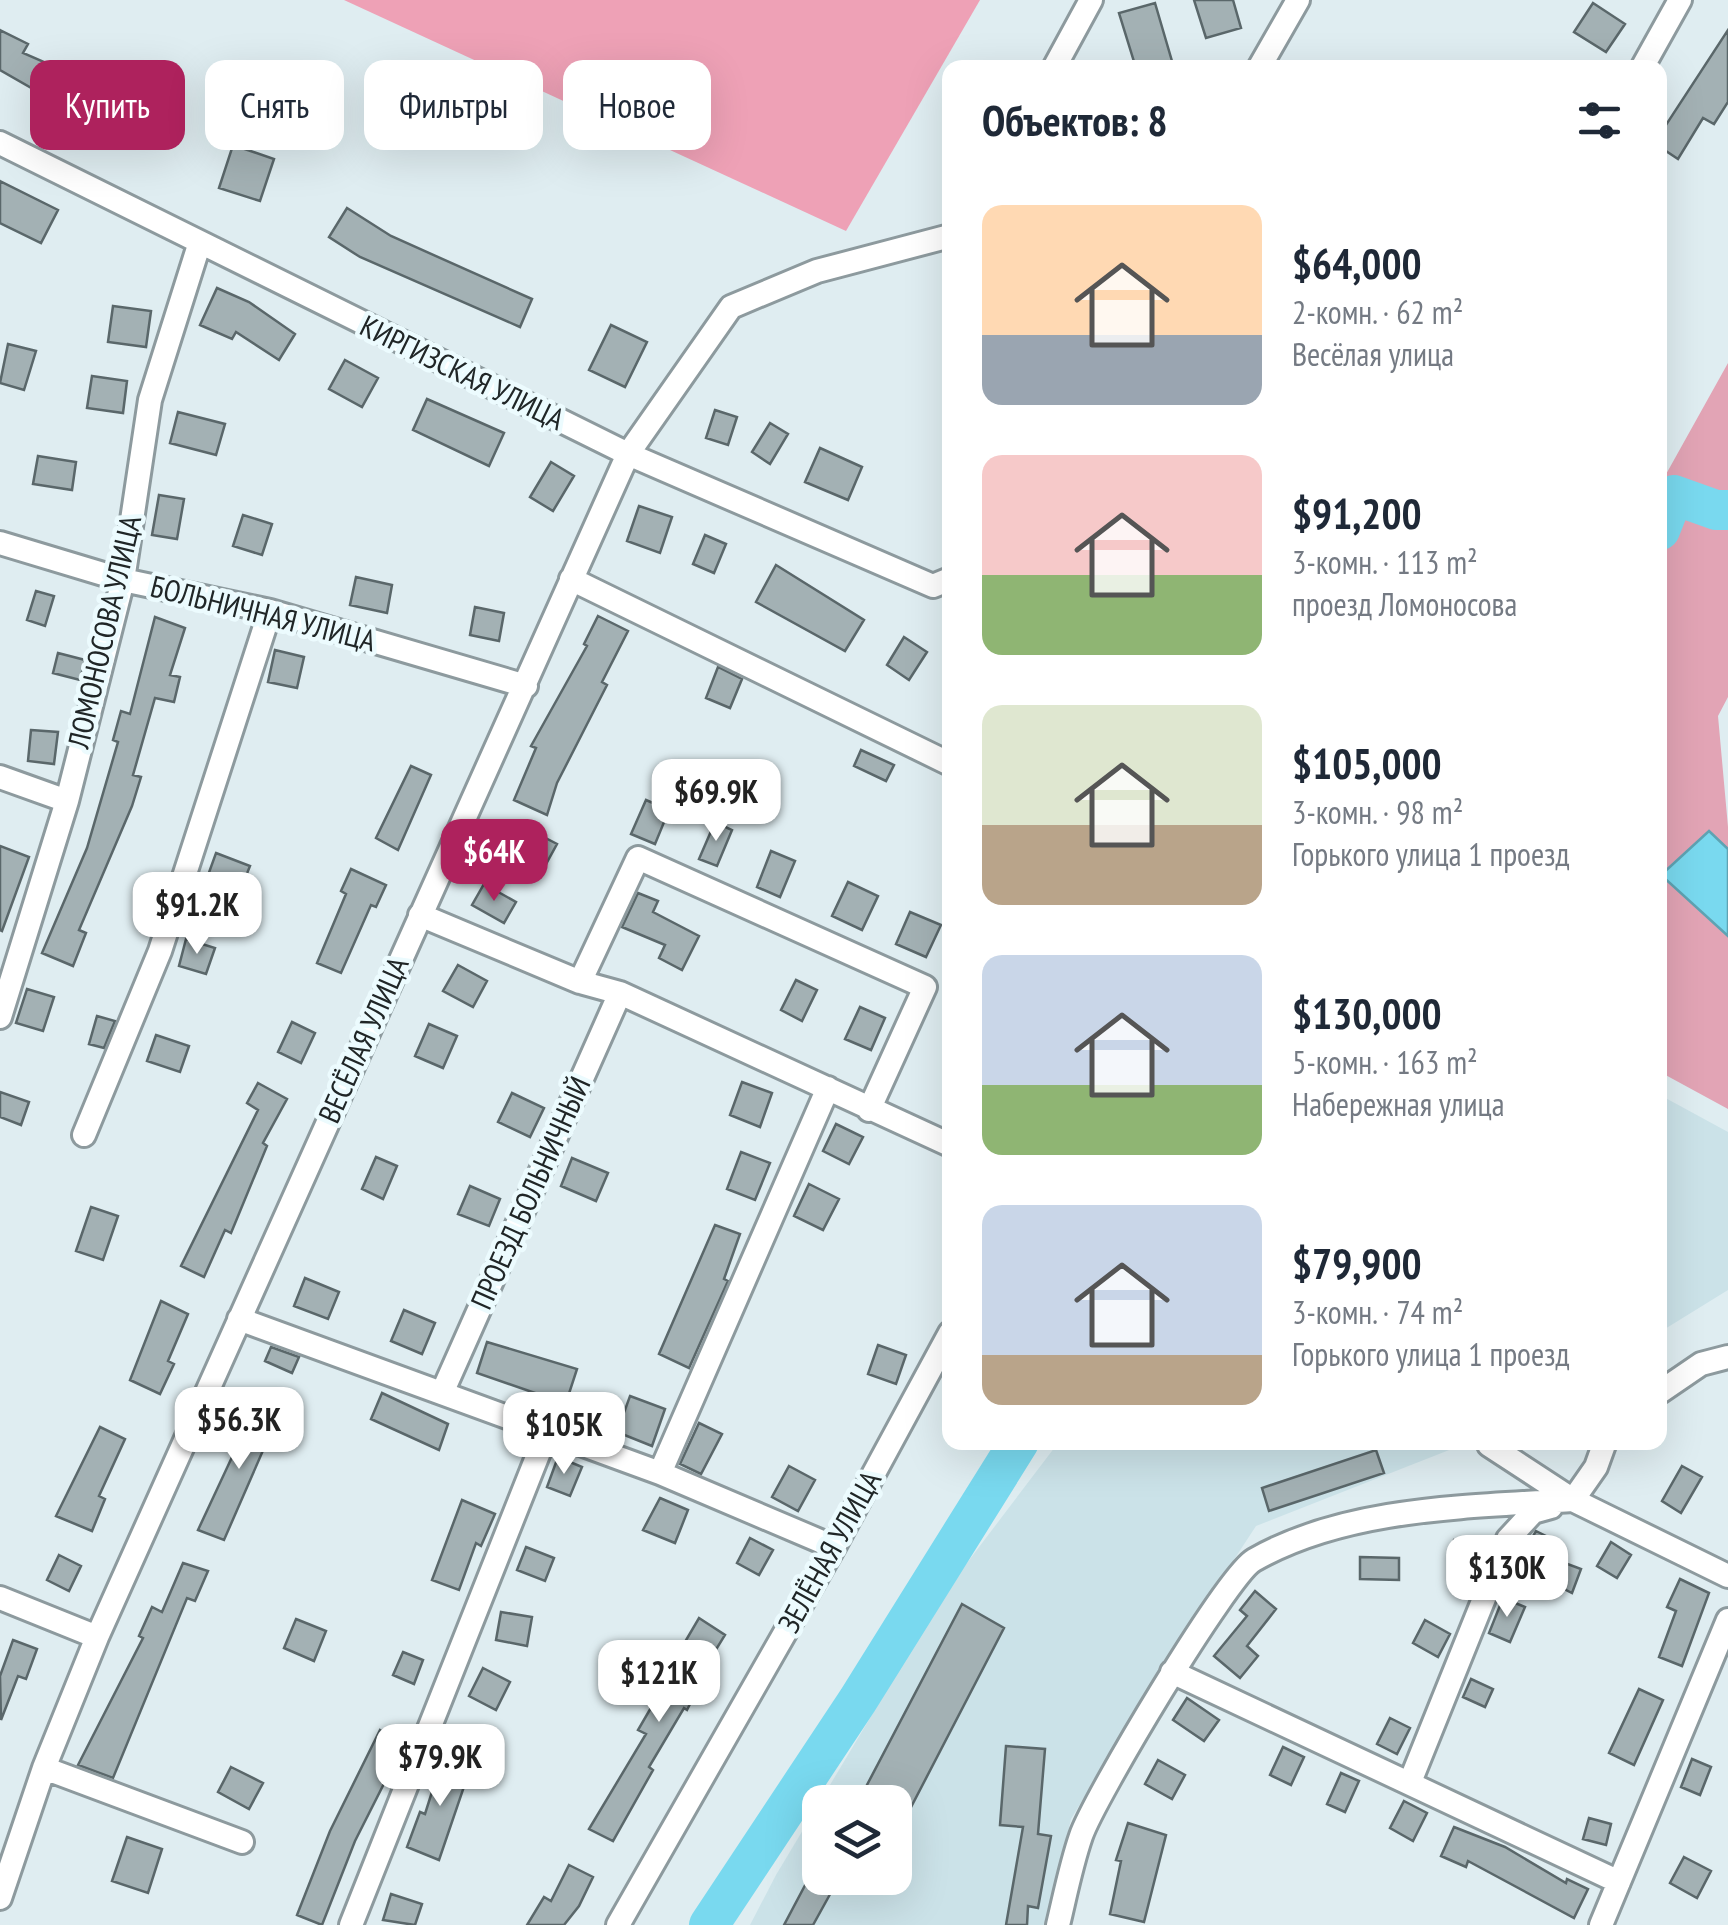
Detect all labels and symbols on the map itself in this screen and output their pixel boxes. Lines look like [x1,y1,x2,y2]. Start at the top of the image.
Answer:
street label: КИРГИЗСКАЯ УЛИЦА [354,305,572,438]
street label: ЛОМОНОСОВА УЛИЦА [58,511,149,753]
street label: БОЛЬНИЧНАЯ УЛИЦА [147,566,381,660]
pin: $69.9K [635,759,797,844]
pin: $64K [435,819,553,904]
pin: $91.2K [116,872,278,957]
street label: ВЕСЁЛАЯ УЛИЦА [309,950,417,1128]
street label: ПРОЕЗД БОЛЬНИЧНЫЙ [461,1070,598,1315]
pin: $56.3K [158,1387,320,1472]
pin: $105K [494,1392,634,1477]
street label: ЗЕЛЁНАЯ УЛИЦА [768,1463,889,1639]
pin: $130K [1437,1535,1577,1620]
pin: $121K [589,1640,729,1725]
pin: $79.9K [359,1724,521,1809]

